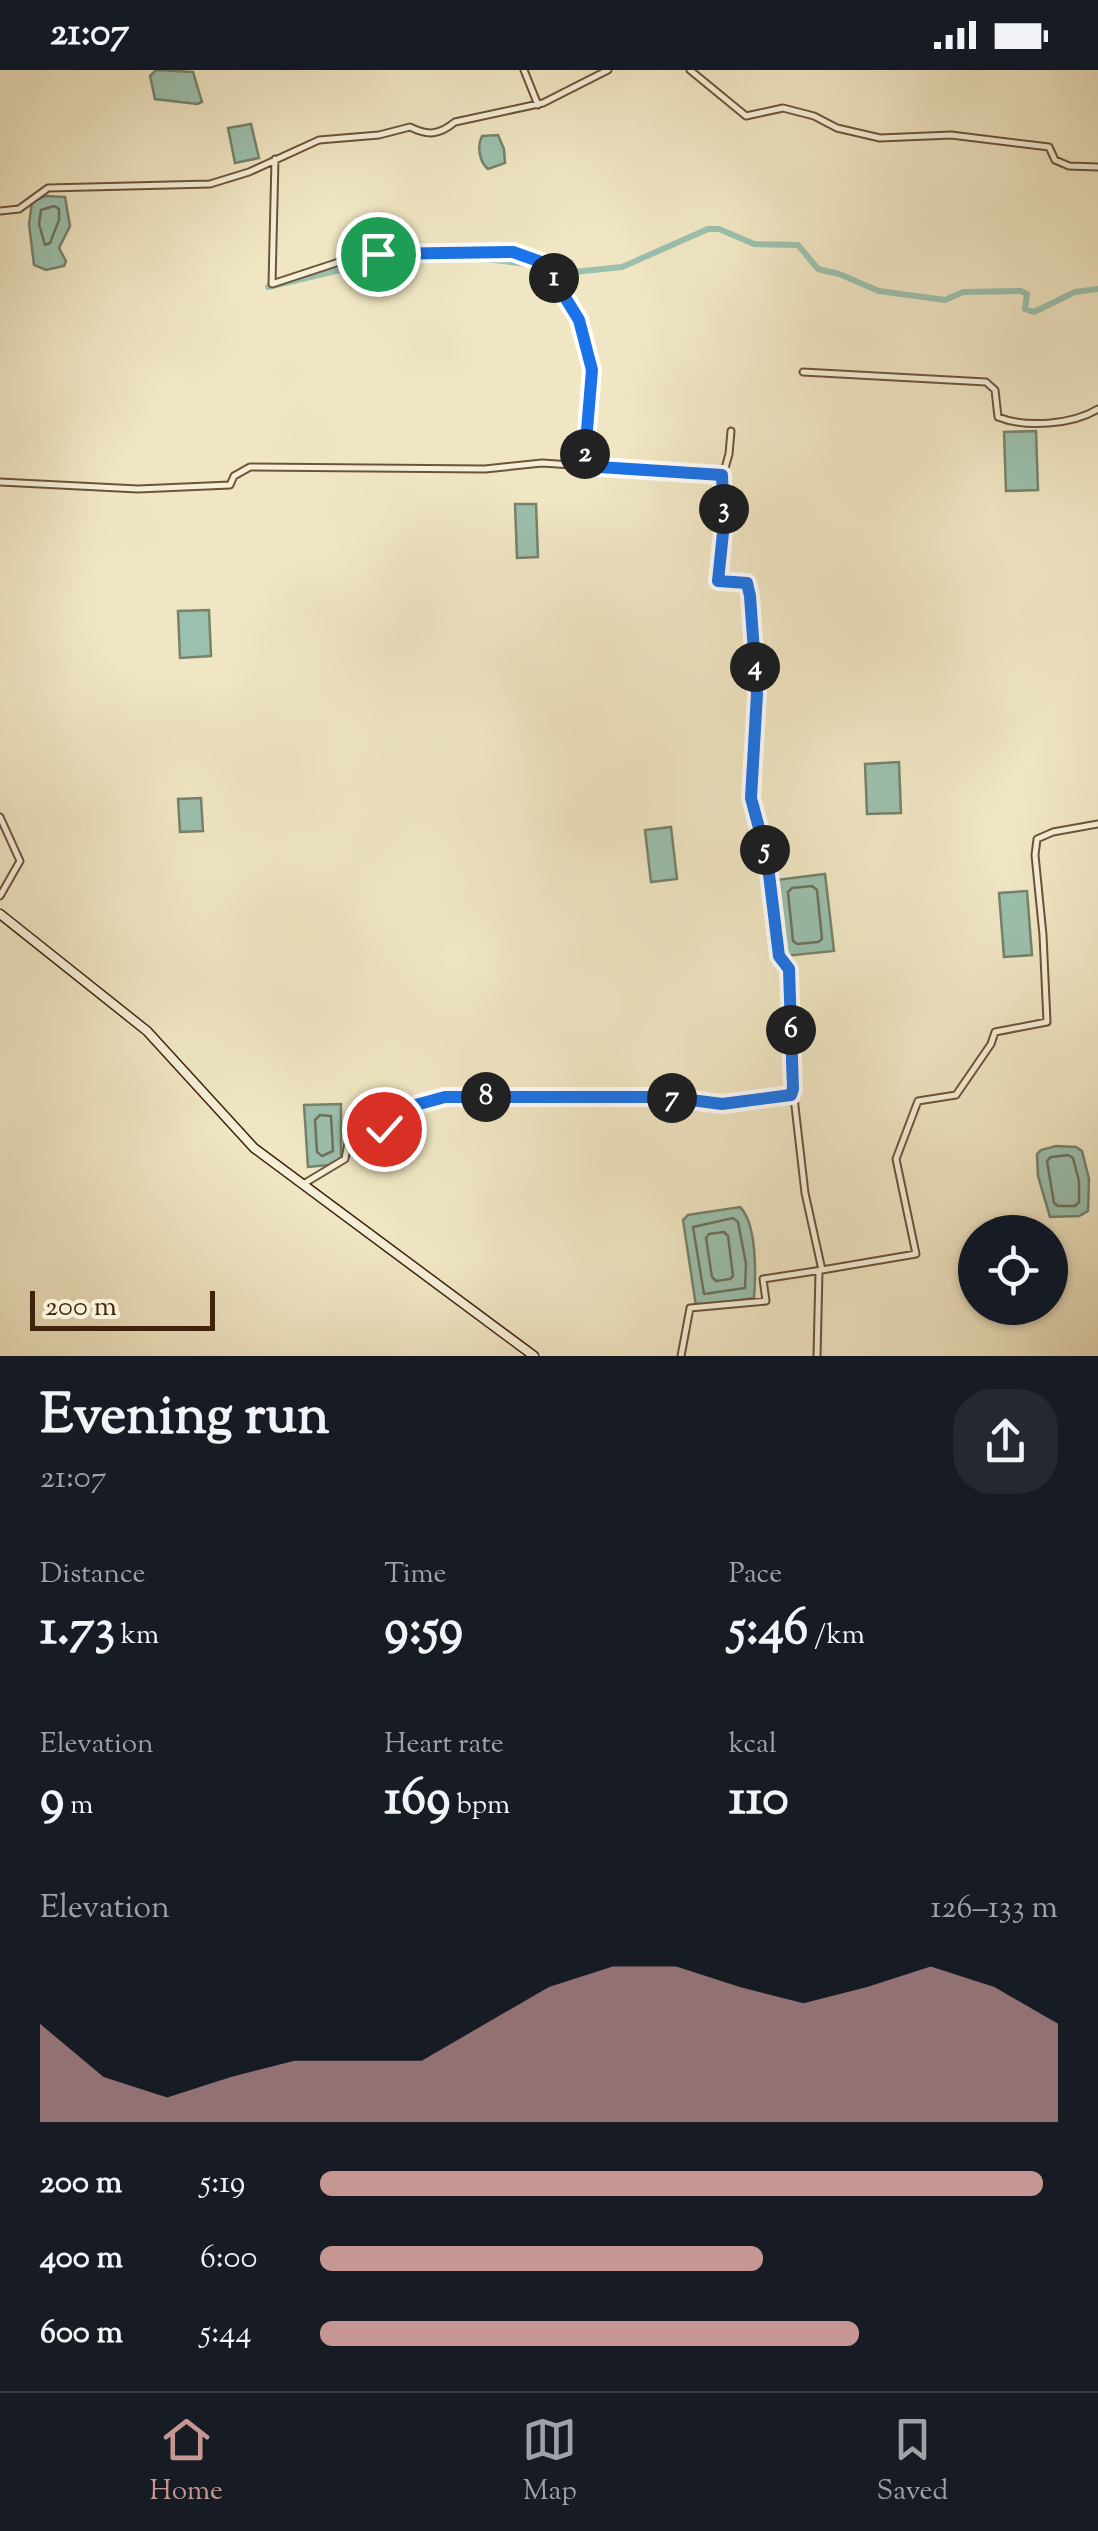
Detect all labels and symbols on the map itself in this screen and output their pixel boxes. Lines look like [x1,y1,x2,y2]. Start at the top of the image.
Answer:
pin [336,212,421,297]
pin: 1 [529,253,579,303]
pin: 2 [560,429,610,479]
pin: 3 [699,484,749,534]
pin: 4 [730,642,780,692]
pin: 5 [740,825,790,875]
pin: 6 [766,1005,816,1055]
pin: 8 [461,1072,511,1122]
pin: 7 [647,1073,697,1123]
pin [342,1087,427,1172]
scale bar [30,1286,215,1330]

